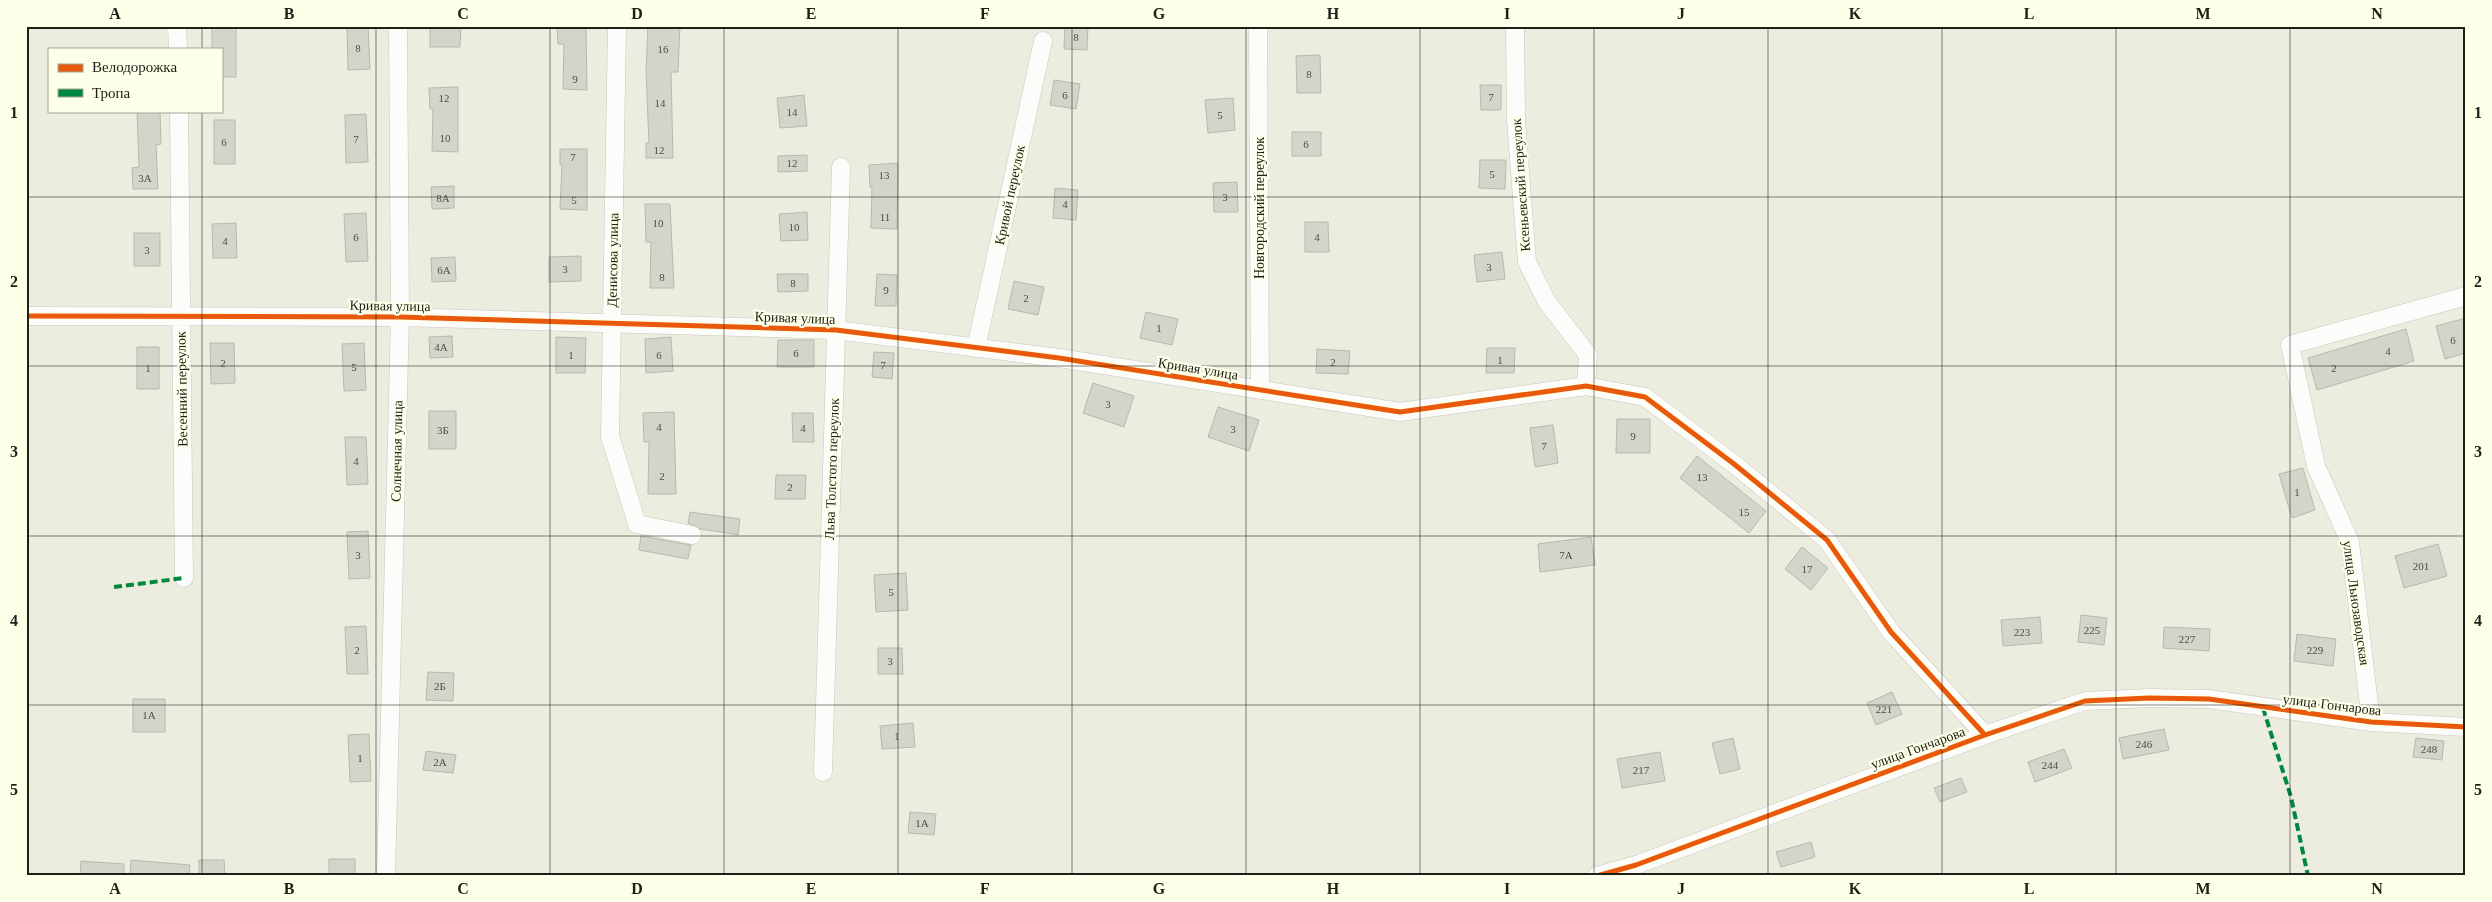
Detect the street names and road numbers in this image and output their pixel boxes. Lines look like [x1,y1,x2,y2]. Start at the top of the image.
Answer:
street label: Ксеньевский переулок [1509,118,1533,252]
street label: Новгородский переулок [1252,137,1267,279]
street label: Кривой переулок [992,143,1028,246]
street label: Денисова улица [605,212,621,308]
street label: Кривая улица [349,298,431,314]
street label: Кривая улица [754,309,837,327]
street label: Весенний переулок [173,331,191,447]
street label: Кривая улица [1157,355,1240,383]
street label: Льва Толстого переулок [822,398,842,540]
street label: Солнечная улица [389,399,405,502]
street label: улица Льнозаводская [2340,540,2372,667]
street label: улица Гончарова [2282,692,2383,719]
street label: улица Гончарова [1869,724,1968,772]

